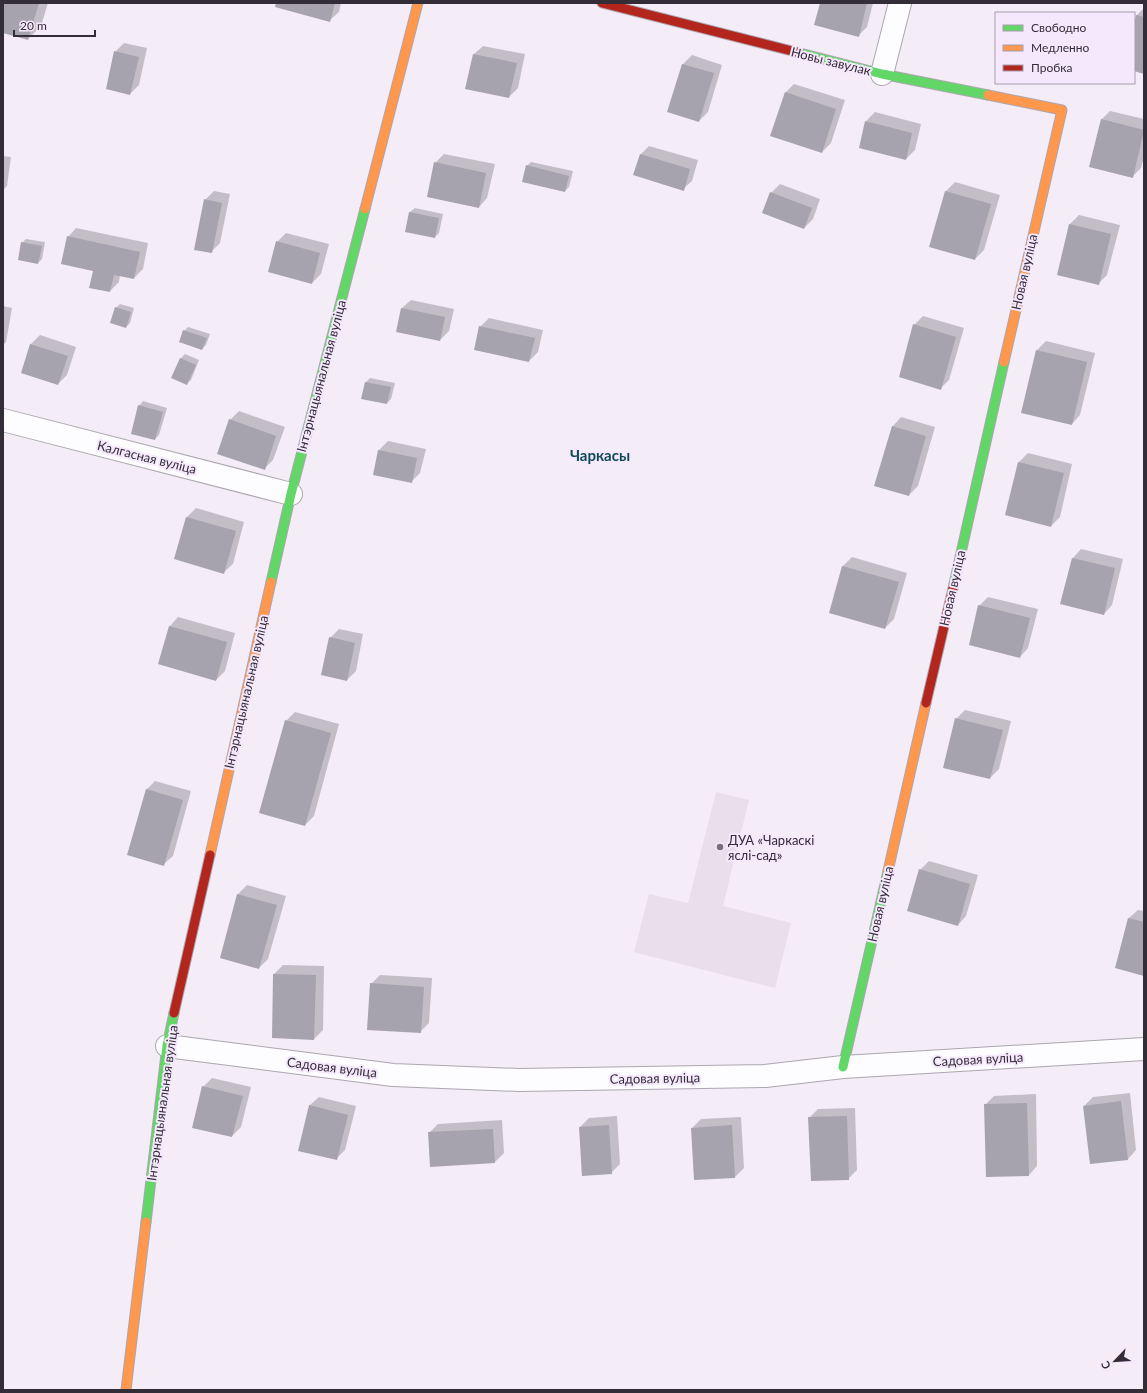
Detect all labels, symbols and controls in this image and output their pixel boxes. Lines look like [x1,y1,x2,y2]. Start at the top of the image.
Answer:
scale bar [14,12,95,38]
legend [995,12,1135,84]
text: 20 m [20,18,47,33]
text: Свободно [1031,20,1087,35]
text: Медленно [1031,40,1090,55]
street label: Новы завулак [789,43,873,79]
text: Пробка [1031,60,1072,75]
street label: Новая вуліца [1008,233,1040,311]
street label: Інтэрнацыянальная вуліца [293,298,349,454]
street label: Калгасная вуліца [96,437,198,477]
district label: Чаркасы [570,446,630,464]
street label: Новая вуліца [936,549,968,627]
street label: Інтэрнацыянальная вуліца [221,614,271,770]
place label: ДУА «Чаркаскі яслі-сад» [728,832,814,863]
marker: ДУА «Чаркаскі яслі-сад» [715,842,725,852]
street label: Новая вуліца [864,865,896,943]
street label: Інтэрнацыянальная вуліца [143,1024,181,1182]
street label: Садовая вуліца [932,1049,1024,1069]
street label: Садовая вуліца [286,1054,378,1080]
street label: Садовая вуліца [610,1069,700,1087]
north arrow [1095,1341,1135,1381]
text: С [1098,1359,1113,1371]

